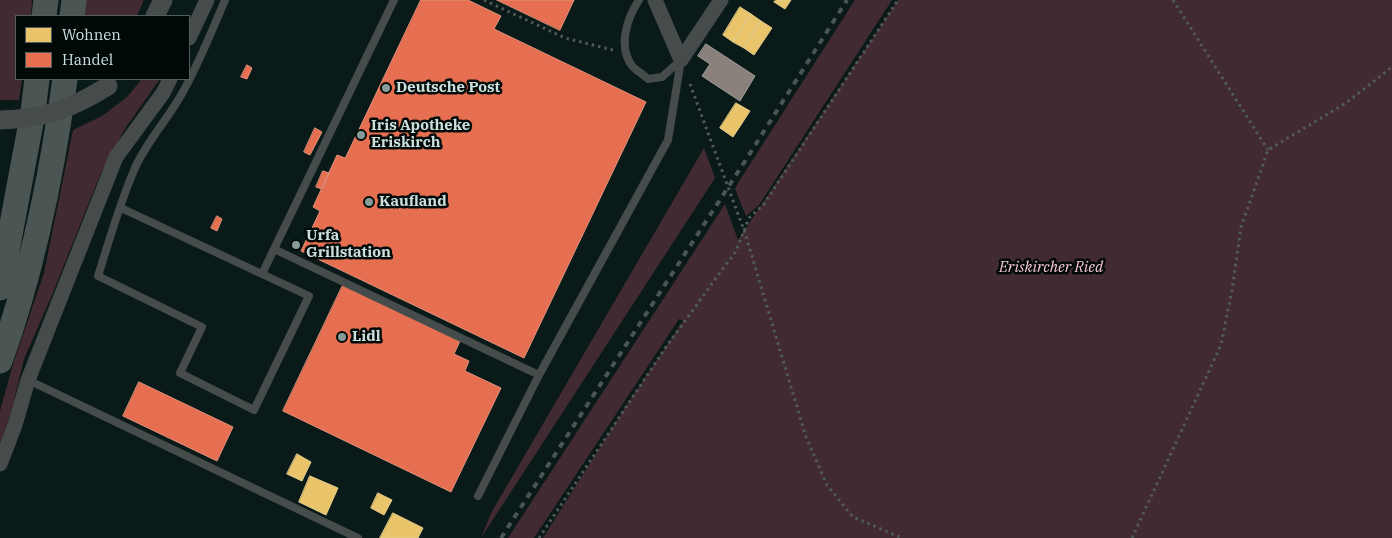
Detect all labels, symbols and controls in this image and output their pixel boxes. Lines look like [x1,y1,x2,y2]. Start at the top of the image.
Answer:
legend [15,15,190,80]
text: Wohnen [62,25,121,44]
text: Handel [62,50,113,69]
place label: Deutsche Post [396,79,500,97]
marker: Deutsche Post [380,82,392,94]
place label: Iris Apotheke Eriskirch [371,117,470,152]
marker: Iris Apotheke Eriskirch [355,129,367,141]
place label: Kaufland [379,193,447,211]
marker: Kaufland [363,196,375,208]
place label: Urfa Grillstation [306,227,391,262]
marker: Urfa Grillstation [290,239,302,251]
park label: Eriskircher Ried [999,259,1103,277]
place label: Lidl [352,328,381,346]
marker: Lidl [336,331,348,343]

